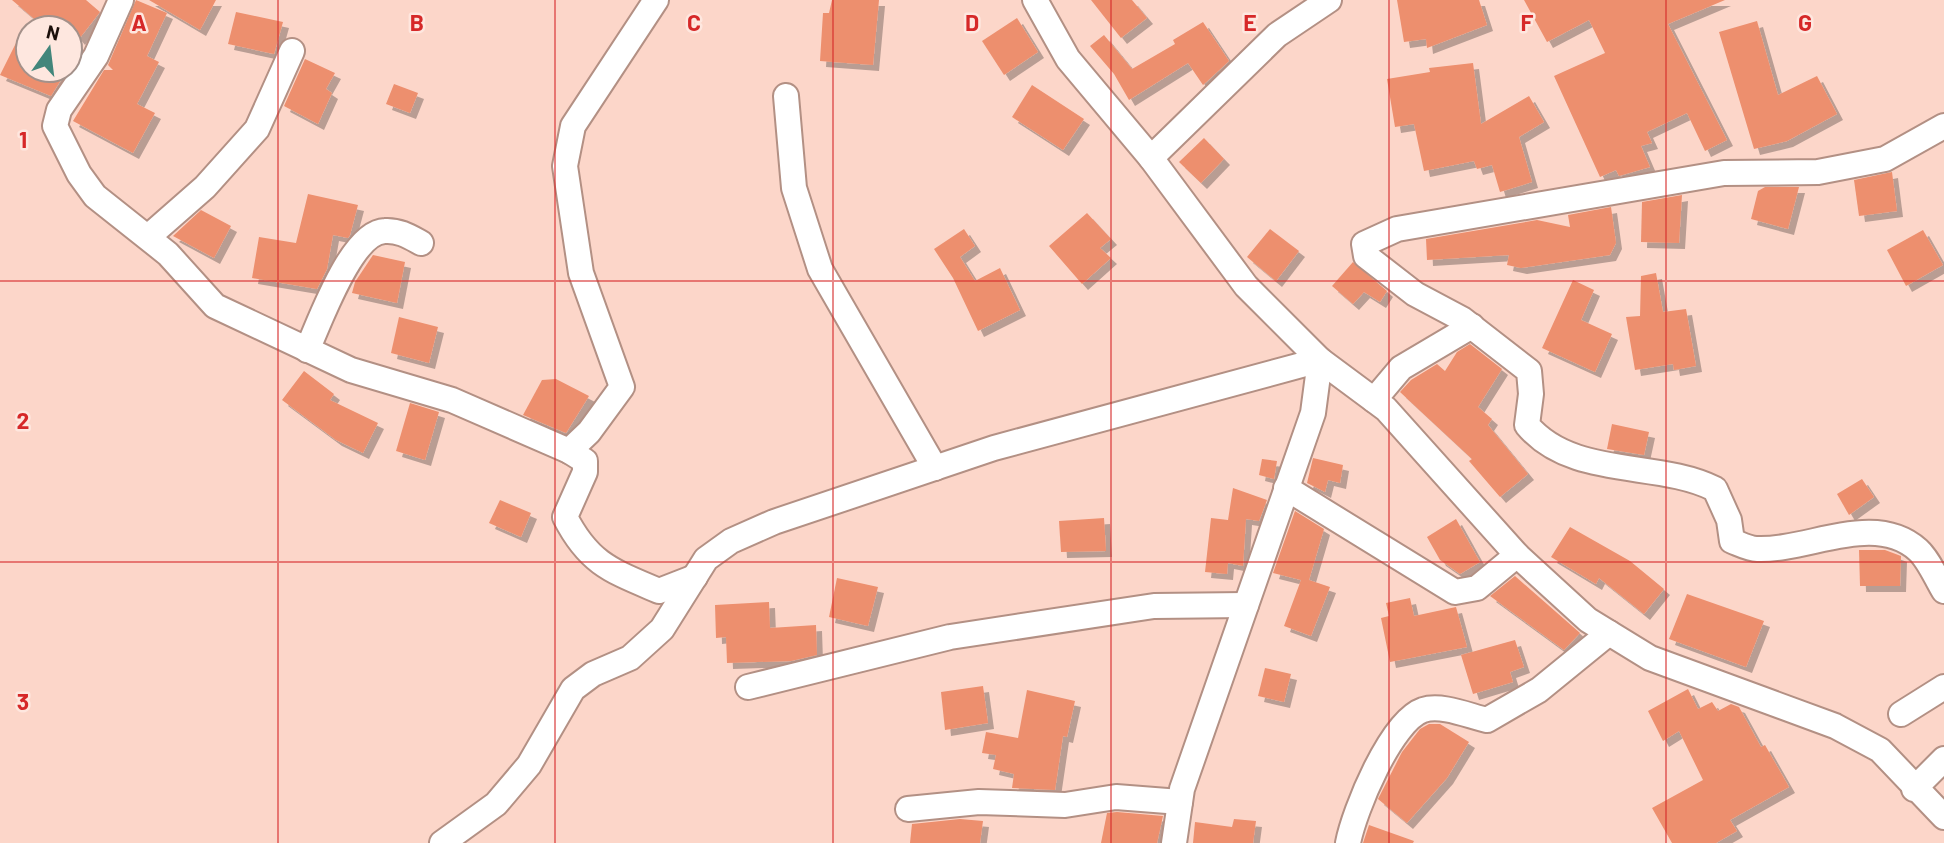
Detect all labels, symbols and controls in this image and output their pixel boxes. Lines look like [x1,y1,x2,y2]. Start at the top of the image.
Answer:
text: A [131,8,147,36]
text: B [410,8,424,36]
text: C [687,8,701,36]
text: D [965,8,979,36]
text: E [1243,8,1257,36]
text: F [1521,8,1534,36]
text: G [1798,8,1812,36]
north arrow [14,14,84,84]
text: N [44,19,62,45]
text: 1 [19,125,27,153]
text: 2 [17,406,29,434]
text: 3 [17,687,29,715]

